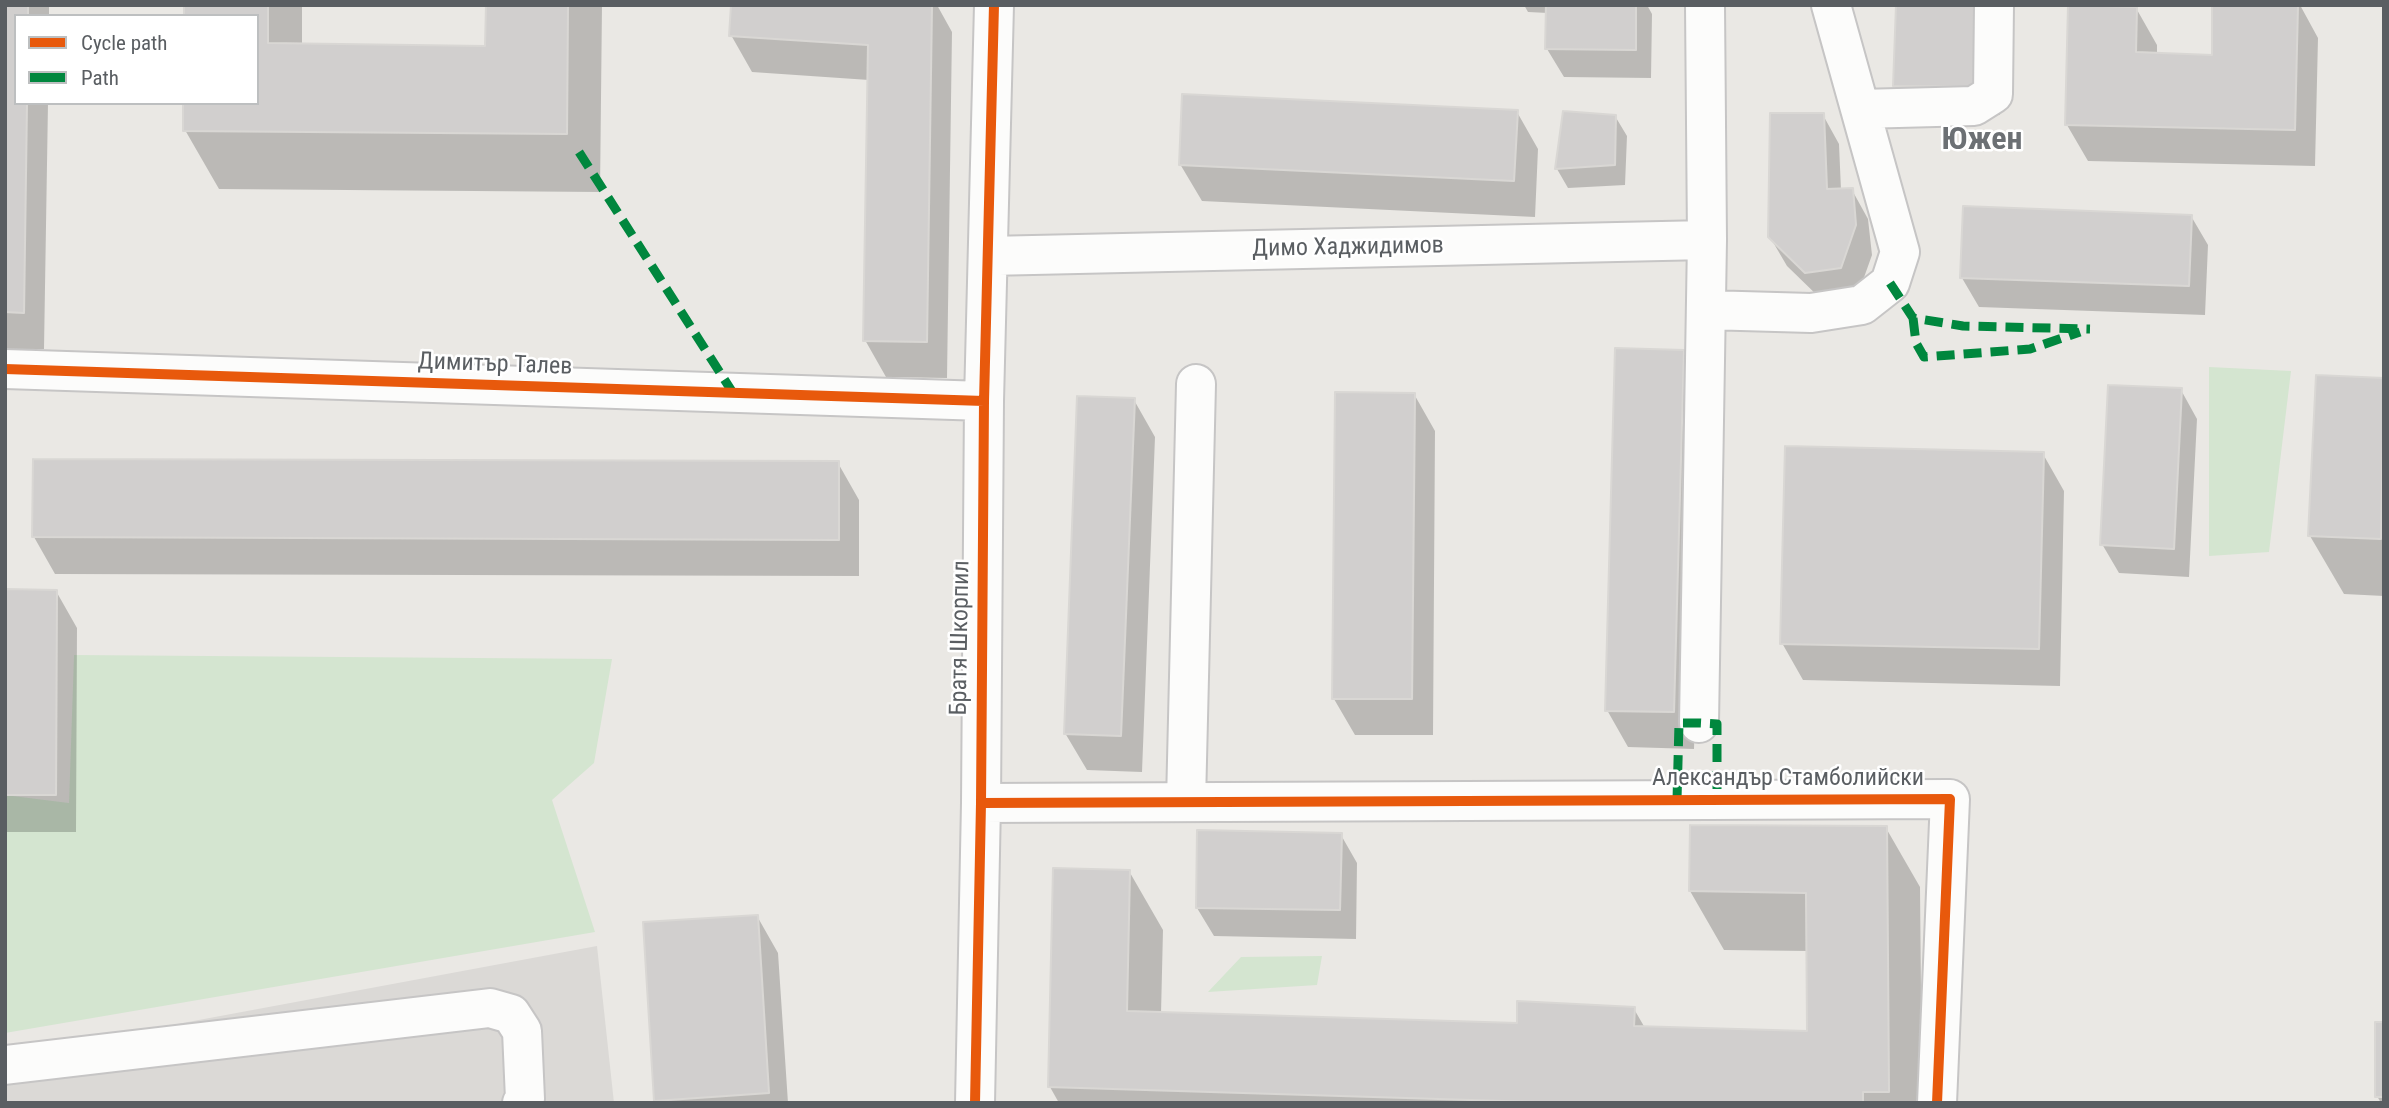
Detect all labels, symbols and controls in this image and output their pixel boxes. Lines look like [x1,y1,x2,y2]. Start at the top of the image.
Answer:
legend [14,14,259,105]
text: Cycle path [81,31,167,55]
text: Path [81,66,119,90]
district label: Южен [1941,122,2023,160]
street label: Димо Хаджидимов [1252,232,1444,264]
street label: Димитър Талев [417,348,573,382]
street label: Братя Шкорпил [945,560,977,716]
street label: Александър Стамболийски [1652,765,1924,793]

